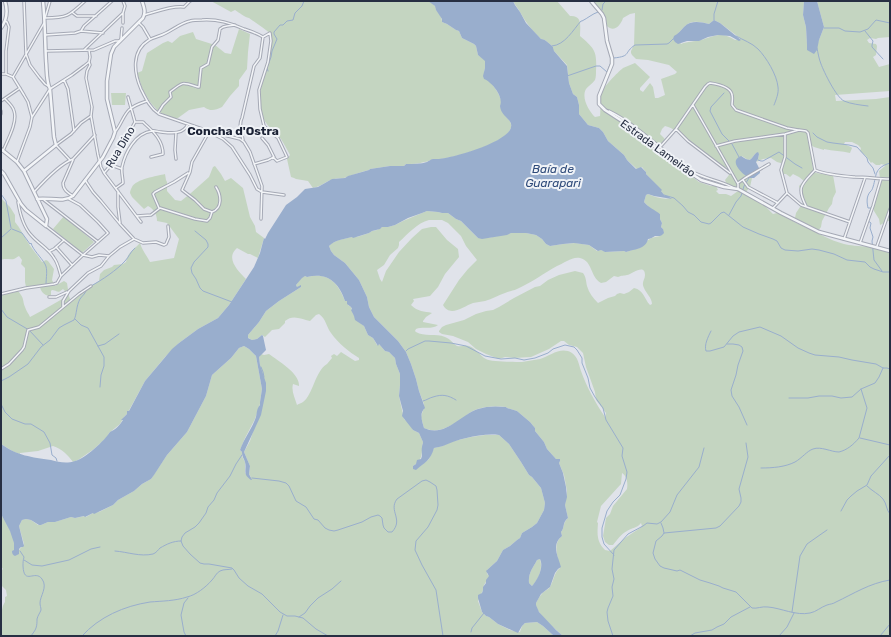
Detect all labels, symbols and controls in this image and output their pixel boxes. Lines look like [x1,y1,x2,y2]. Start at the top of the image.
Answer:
street label: Estrada Lameirão [618,117,698,180]
street label: Rua Dino [103,124,138,170]
district label: Concha d'Ostra [187,124,279,138]
water label: Baía de Guarapari [525,162,582,190]

